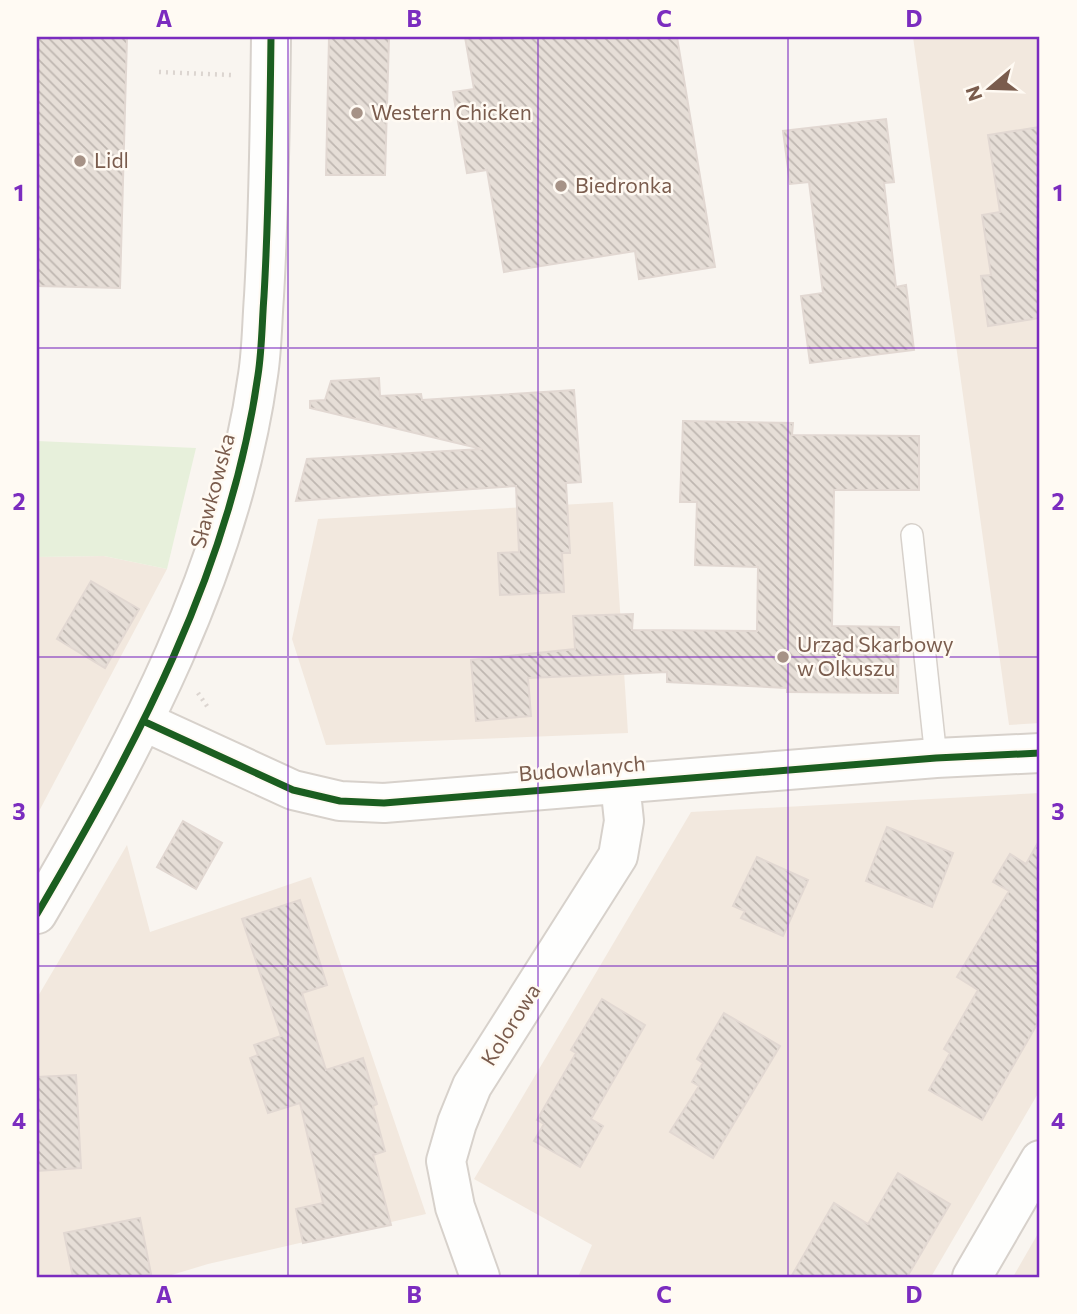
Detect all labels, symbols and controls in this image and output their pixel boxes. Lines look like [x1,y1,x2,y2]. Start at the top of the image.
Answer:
text: A [156,4,173,32]
text: B [406,4,422,32]
text: C [656,4,672,32]
text: D [906,4,923,32]
north arrow [954,52,1024,122]
text: N [960,83,987,104]
place label: Western Chicken [371,99,532,124]
marker: Western Chicken [349,105,365,121]
place label: Lidl [94,147,129,172]
marker: Lidl [72,153,88,169]
place label: Biedronka [575,172,672,197]
text: 1 [14,178,24,206]
marker: Biedronka [553,178,569,194]
text: 1 [1053,178,1063,206]
street label: Sławkowska [184,430,239,551]
text: 2 [12,487,26,515]
text: 2 [1051,487,1065,515]
place label: Urząd Skarbowy w Olkuszu [797,631,954,680]
marker: Urząd Skarbowy w Olkuszu [775,649,791,665]
street label: Budowlanych [517,750,646,786]
text: 3 [12,797,26,825]
text: 3 [1051,797,1065,825]
street label: Kolorowa [475,979,545,1070]
text: 4 [12,1106,26,1134]
text: 4 [1051,1106,1065,1134]
text: A [156,1280,173,1308]
text: B [406,1280,422,1308]
text: C [656,1280,672,1308]
text: D [906,1280,923,1308]

